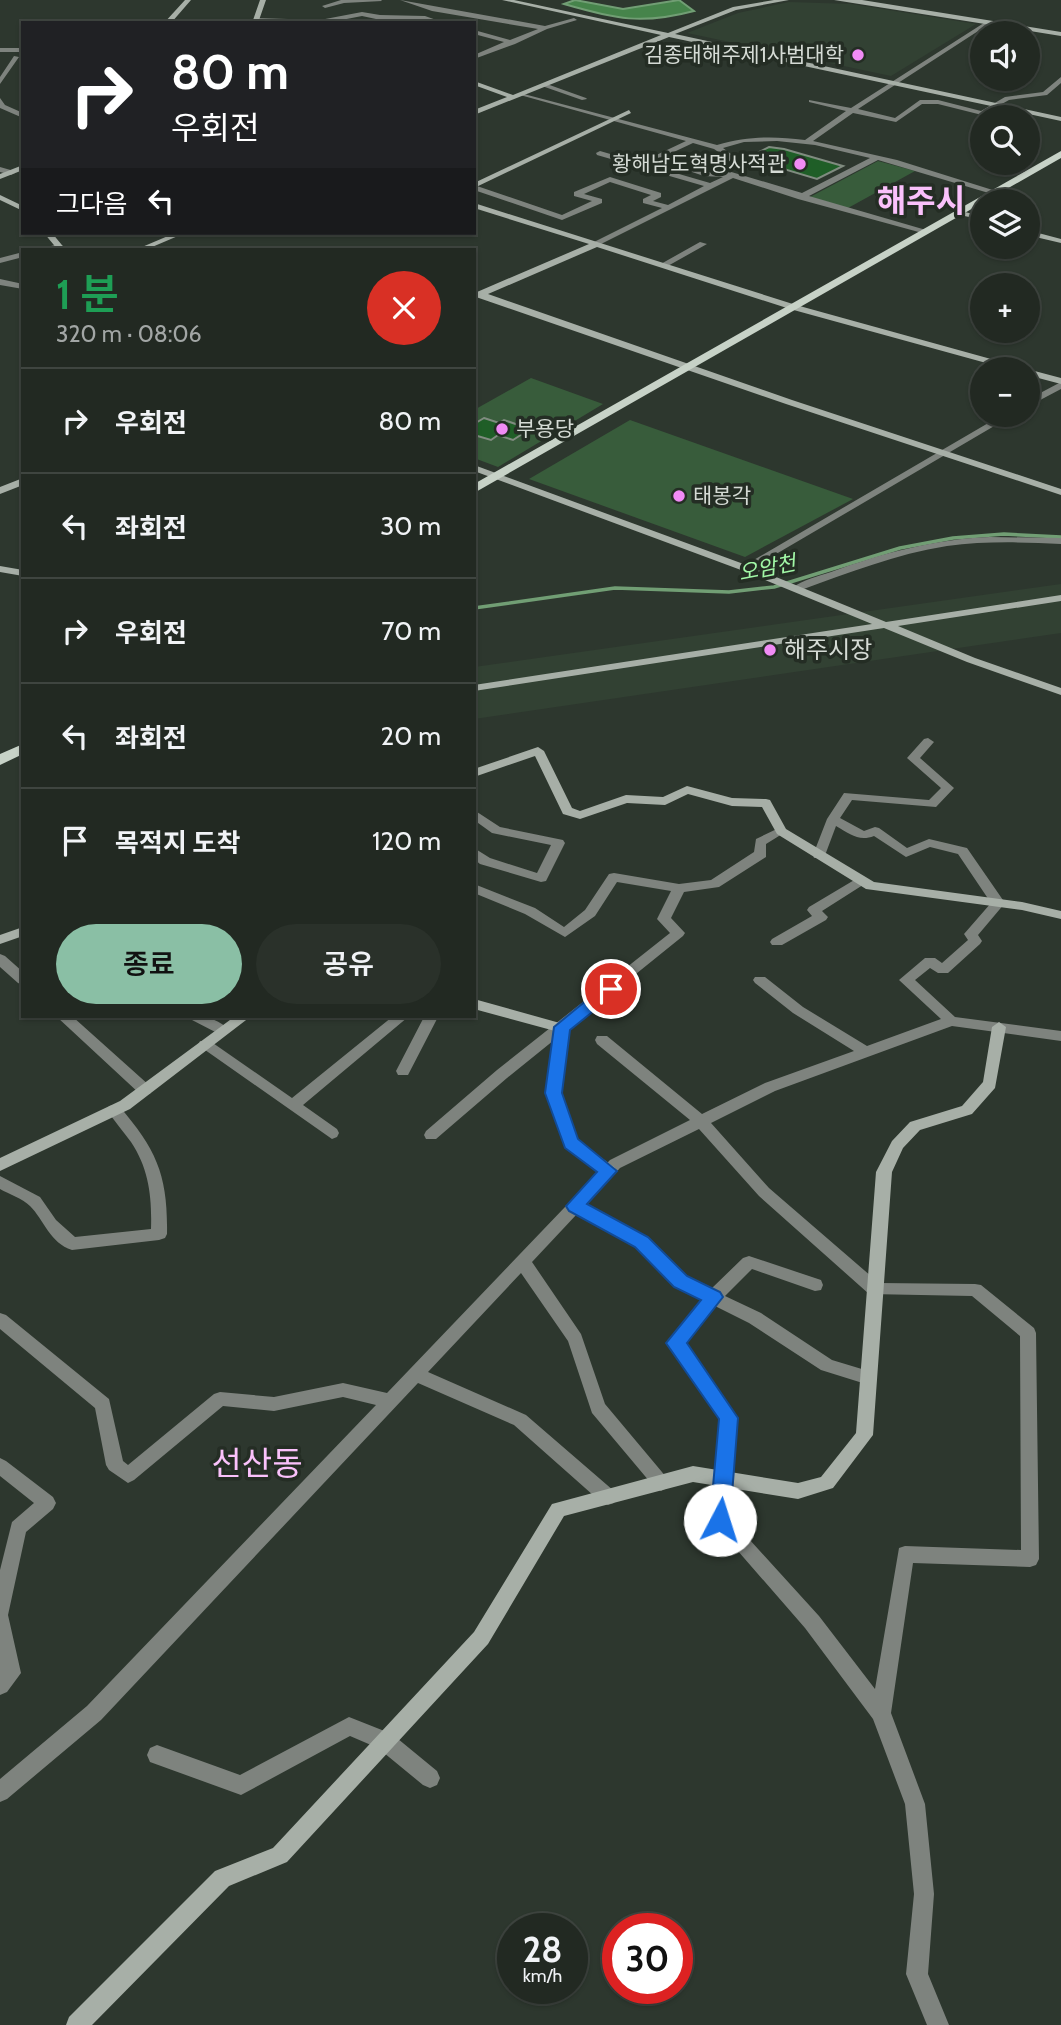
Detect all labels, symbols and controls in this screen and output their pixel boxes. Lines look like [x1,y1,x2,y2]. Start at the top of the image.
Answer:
map controls [970,21,1040,427]
button: sound [970,21,1040,91]
text: 80 m [171,42,289,101]
place label: 김종태해주제1사범대학 [644,42,844,67]
marker: 김종태해주제1사범대학 [850,47,866,63]
icon: right [56,49,147,140]
button: search [970,105,1040,175]
text: 우회전 [171,108,259,147]
place label: 황해남도혁명사적관 [612,151,786,176]
marker: 황해남도혁명사적관 [792,156,808,172]
district label: 해주시 [877,181,965,220]
icon: left [142,182,180,220]
text: 그다음 [56,188,128,220]
button: layers [970,189,1040,259]
text: 1 분 [56,268,119,320]
button: close [367,271,441,345]
button: + [970,273,1040,343]
text: 320 m · 08:06 [56,320,202,348]
button: − [970,357,1040,427]
icon: right [56,402,94,440]
text: 80 m [378,405,441,437]
text: 우회전 [115,407,187,439]
place label: 부용당 [516,416,574,441]
marker: 부용당 [494,421,510,437]
place label: 태봉각 [693,483,751,508]
marker: 태봉각 [671,488,687,504]
icon: left [56,507,94,545]
text: 30 m [380,510,441,542]
text: 좌회전 [115,512,187,544]
water label: 오암천 [736,549,800,585]
icon: right [56,612,94,650]
text: 70 m [381,615,441,647]
text: 우회전 [115,617,187,649]
place label: 해주시장 [784,635,872,664]
marker: 해주시장 [762,642,778,658]
icon: left [56,717,94,755]
text: 20 m [381,720,441,752]
text: 좌회전 [115,722,187,754]
icon: arrive [56,822,94,860]
text: 120 m [372,825,441,857]
text: 목적지 도착 [115,827,240,859]
button: 종료 [56,924,242,1004]
button: 공유 [256,924,441,1004]
pin [581,959,641,1019]
icon: arrive [592,970,630,1008]
district label: 선산동 [211,1443,303,1483]
position arrow [683,1483,757,1557]
speed limit sign: 30 [602,1913,693,2004]
text: 28 [523,1928,562,1971]
text: km/h [523,1965,562,1987]

